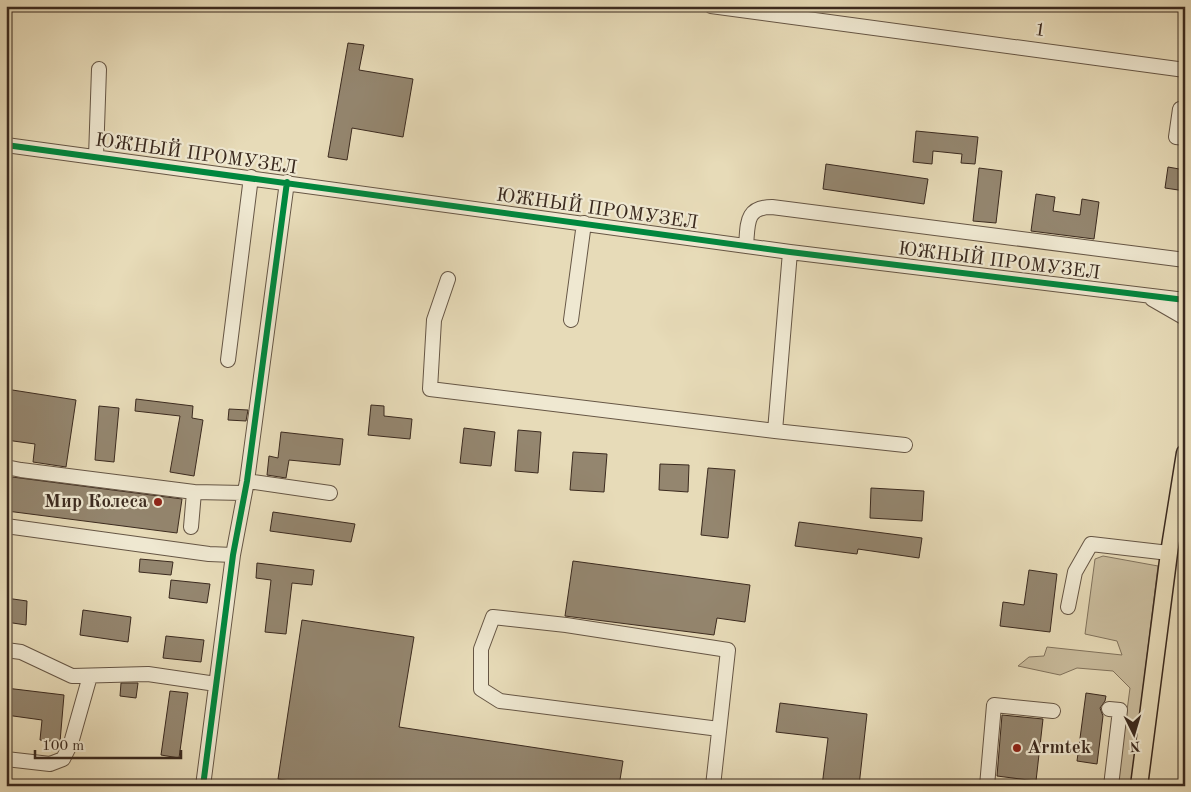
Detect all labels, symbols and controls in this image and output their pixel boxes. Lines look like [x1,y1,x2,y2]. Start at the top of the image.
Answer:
street label: 1 [1033,21,1047,41]
street label: ЮЖНЫЙ ПРОМУЗЕЛ [94,127,299,179]
street label: ЮЖНЫЙ ПРОМУЗЕЛ [495,182,700,234]
street label: ЮЖНЫЙ ПРОМУЗЕЛ [897,236,1102,284]
place label: Мир Колеса [44,493,148,512]
marker: Мир Колеса [152,496,164,508]
north arrow [1108,710,1158,760]
scale bar [35,727,181,759]
text: 100 m [42,739,84,754]
place label: Armtek [1027,739,1092,758]
text: N [1129,739,1141,753]
marker: Armtek [1011,742,1023,754]

